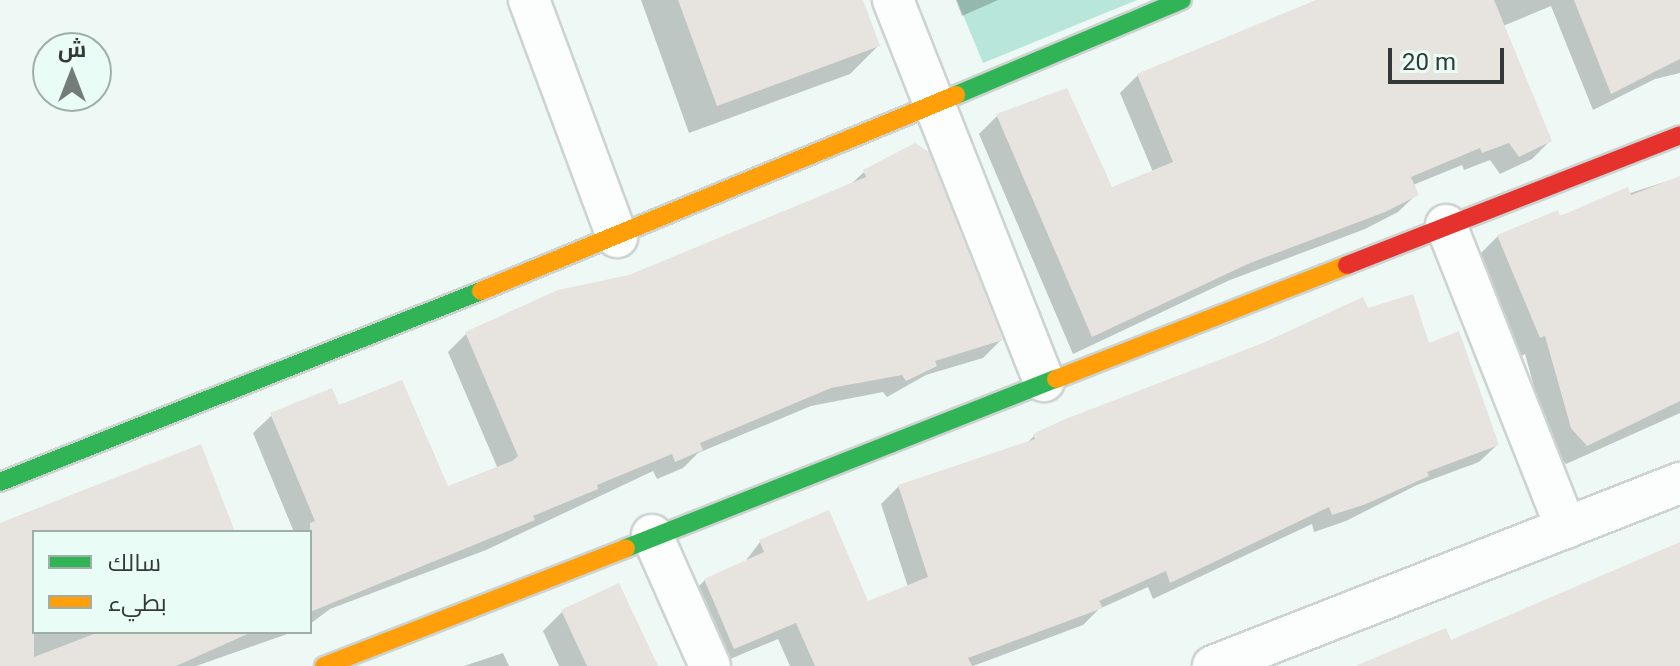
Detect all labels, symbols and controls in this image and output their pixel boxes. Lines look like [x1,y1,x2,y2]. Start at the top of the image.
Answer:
north arrow [32,32,112,112]
scale bar [1392,32,1508,82]
text: ش [58,37,86,62]
text: 20 m [1402,48,1456,76]
legend [32,530,312,634]
text: سالك [108,549,161,577]
text: بطيء [108,589,167,617]

